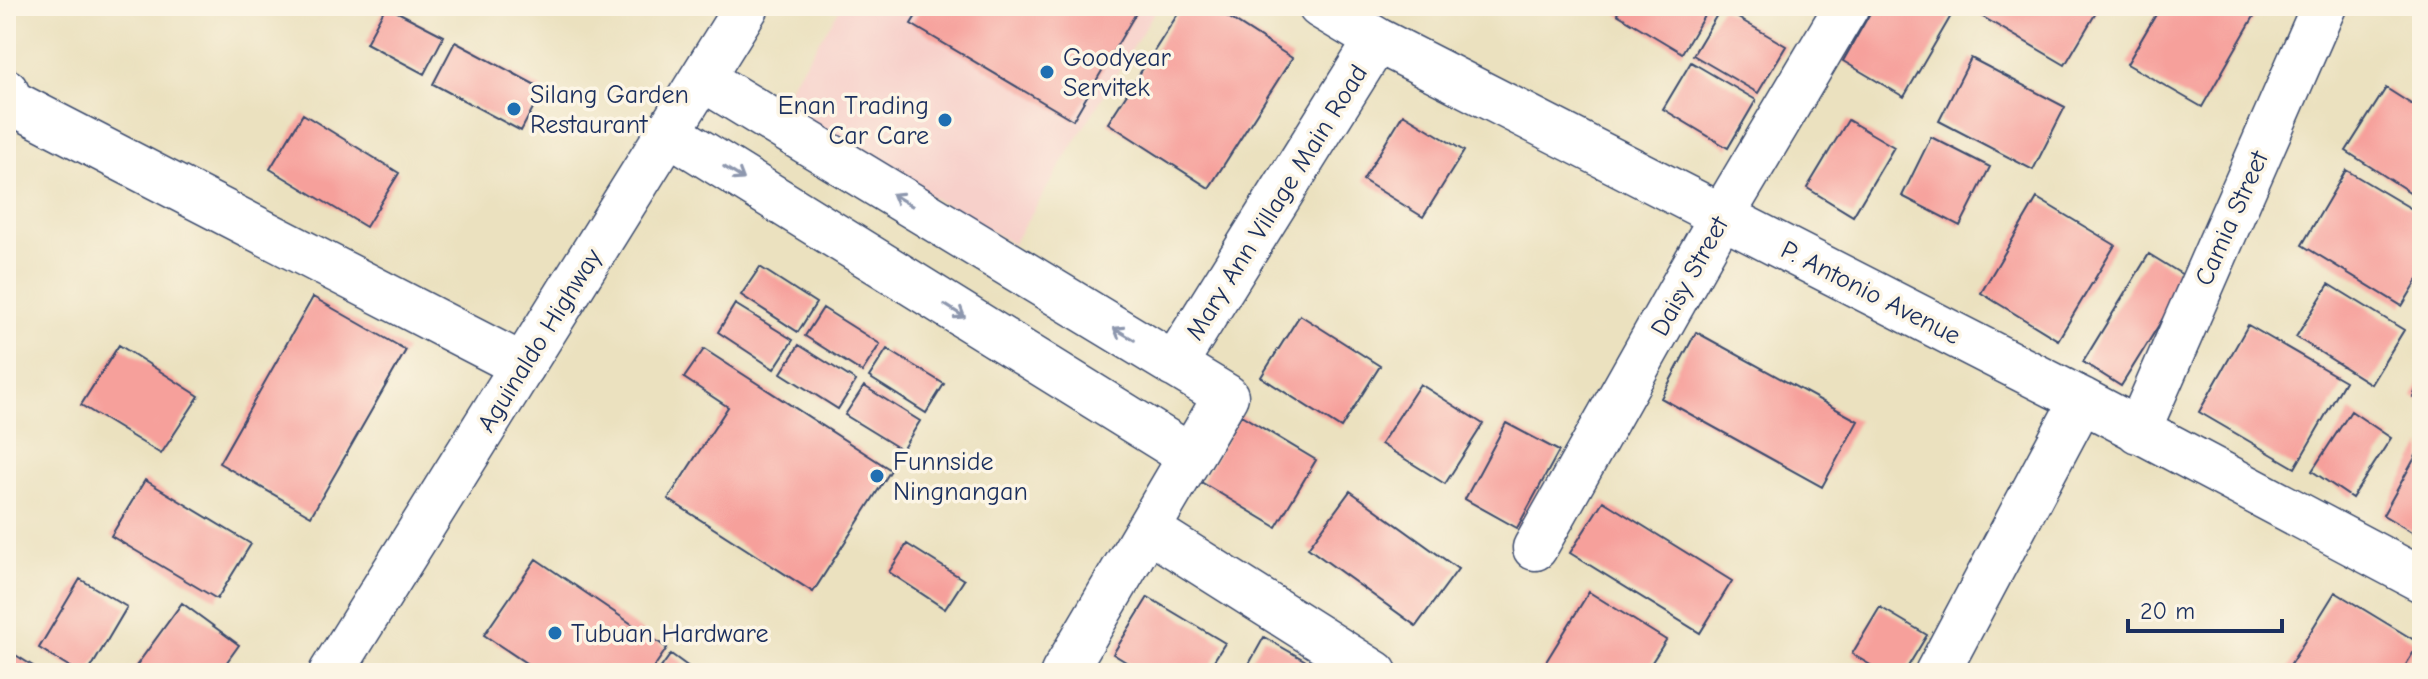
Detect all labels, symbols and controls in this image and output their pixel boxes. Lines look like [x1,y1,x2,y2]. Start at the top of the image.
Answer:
place label: Goodyear Servitek [1063,43,1172,103]
street label: Mary Ann Village Main Road [1180,59,1374,346]
marker: Goodyear Servitek [1038,63,1056,81]
place label: Silang Garden Restaurant [530,80,689,140]
place label: Enan Trading Car Care [778,91,929,151]
marker: Silang Garden Restaurant [505,100,523,118]
marker: Enan Trading Car Care [936,111,954,129]
street label: Camia Street [2189,145,2276,290]
one-way arrow [722,166,745,182]
one-way arrow [891,191,914,207]
street label: Daisy Street [1645,210,1736,341]
street label: P. Antonio Avenue [1776,235,1965,351]
street label: Aguinaldo Highway [471,243,608,438]
one-way arrow [943,303,966,319]
one-way arrow [1113,326,1136,342]
place label: Funnside Ningnangan [893,447,1028,507]
marker: Funnside Ningnangan [868,467,886,485]
scale bar [2128,583,2282,633]
text: 20 m [2140,597,2195,625]
place label: Tubuan Hardware [571,619,768,649]
marker: Tubuan Hardware [546,624,564,642]

